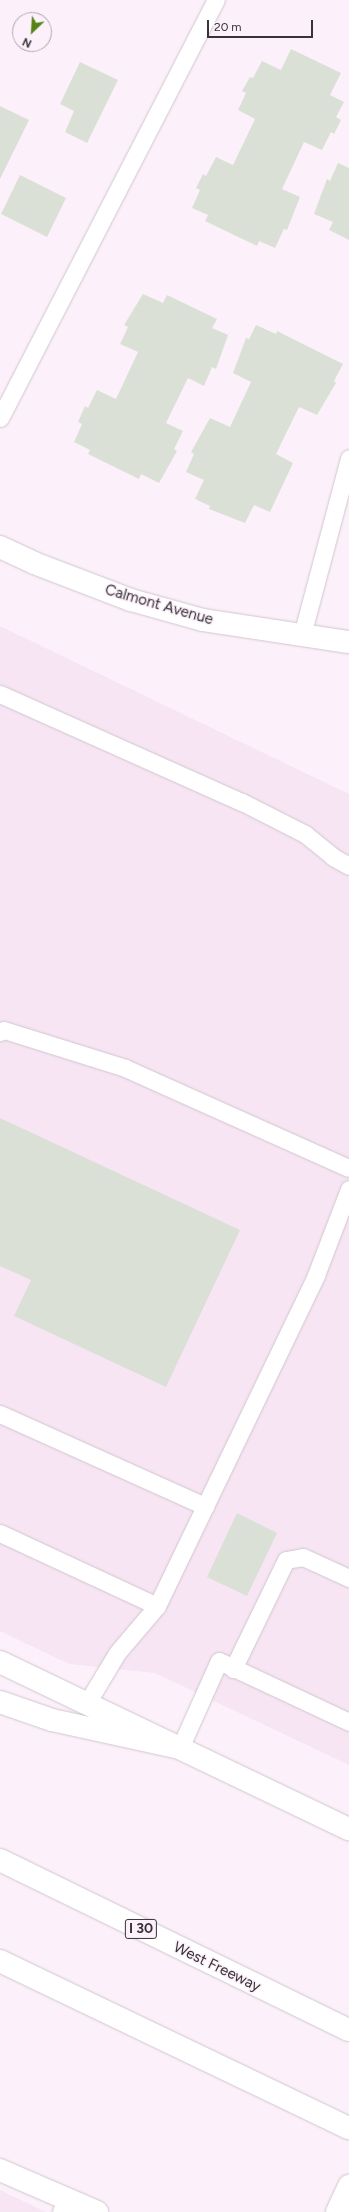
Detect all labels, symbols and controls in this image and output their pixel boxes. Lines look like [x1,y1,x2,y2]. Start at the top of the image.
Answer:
north arrow [12,12,52,52]
scale bar [209,12,315,38]
text: 20 m [214,20,242,34]
text: N [21,35,34,50]
street label: Calmont Avenue [103,581,215,629]
road number: I 30 [124,1917,158,1941]
street label: West Freeway [171,1938,263,1996]

